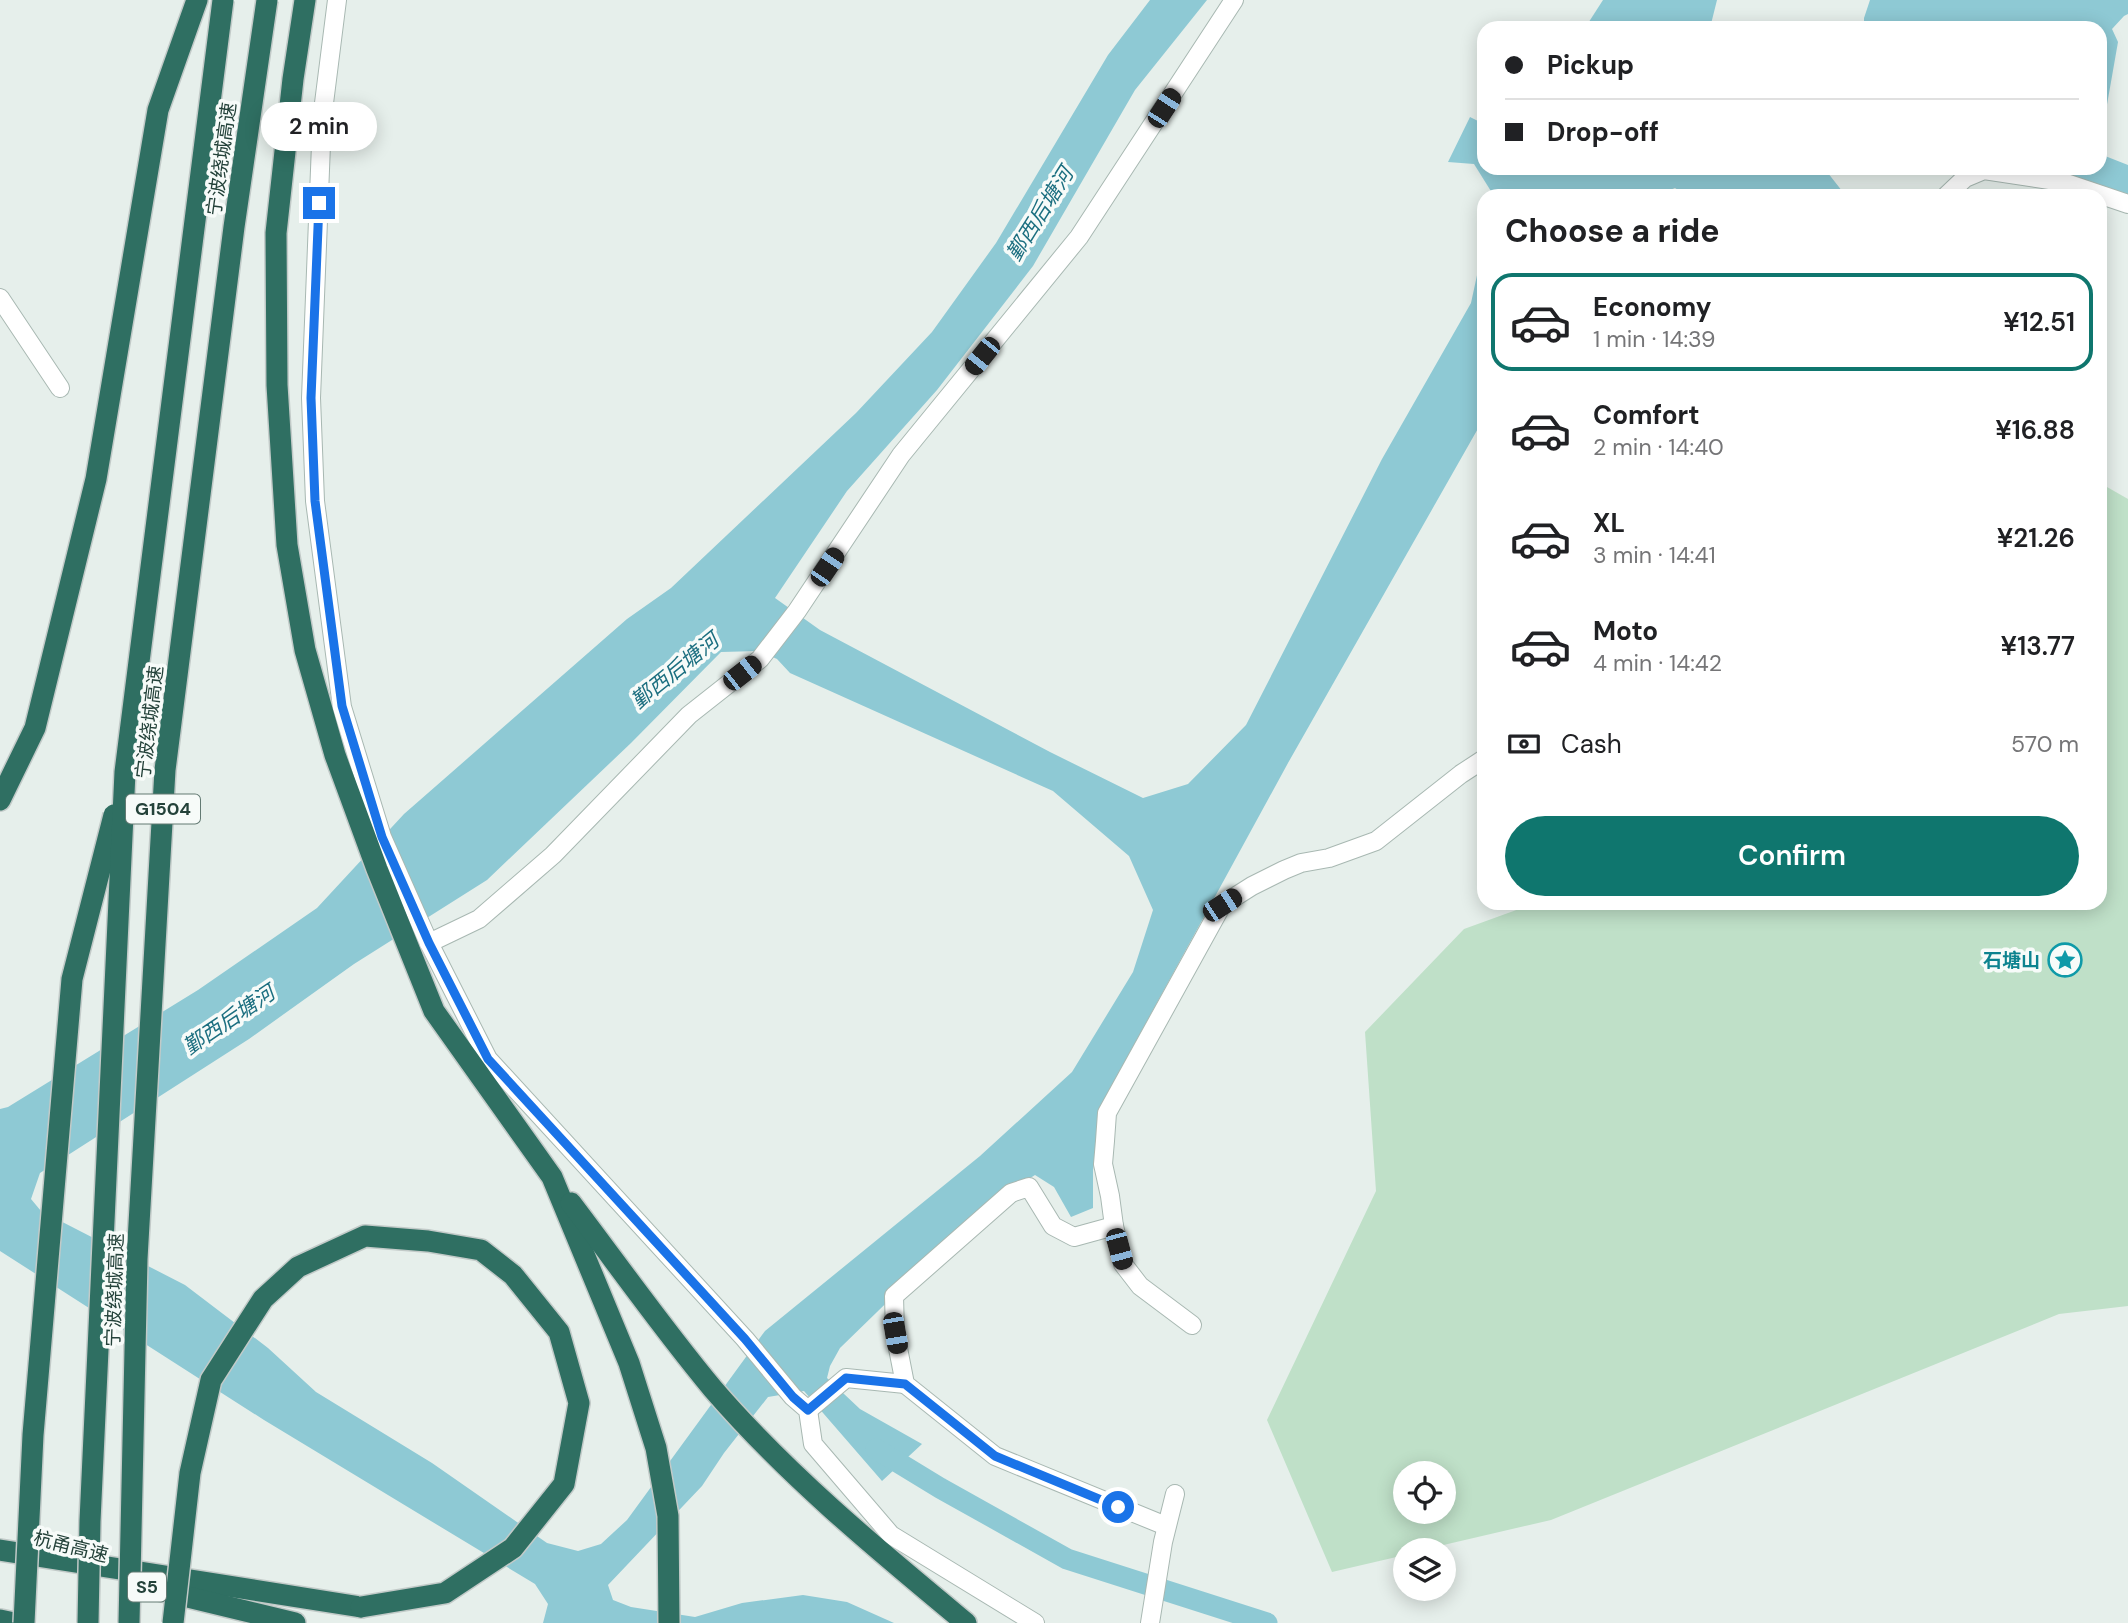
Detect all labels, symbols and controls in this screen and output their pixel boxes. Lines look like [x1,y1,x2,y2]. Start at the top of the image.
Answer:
text: Pickup [1547,48,1634,82]
car [1144,85,1185,131]
street label: 宁波绕城高速 [201,101,242,217]
callout: 2 min [261,102,377,150]
text: 2 min [289,111,349,141]
text: Drop-off [1547,115,1659,149]
water label: 鄞西后塘河 [1000,159,1082,266]
route end [303,187,335,219]
text: Choose a ride [1505,210,1720,252]
text: Economy [1593,290,1711,324]
icon: car [1509,291,1572,354]
text: ¥12.51 [2003,305,2075,339]
text: 1 min · 14:39 [1593,324,1715,354]
car [961,333,1004,379]
text: Comfort [1593,398,1699,432]
icon: car [1509,399,1572,462]
text: ¥16.88 [1995,413,2075,447]
text: 2 min · 14:40 [1593,432,1724,462]
text: XL [1593,506,1625,540]
icon: car [1509,507,1572,570]
text: ¥21.26 [1997,521,2075,555]
text: 3 min · 14:41 [1593,540,1716,570]
car [807,544,848,590]
text: Moto [1593,614,1658,648]
icon: car [1509,615,1572,678]
water label: 鄞西后塘河 [625,625,728,715]
text: ¥13.77 [2001,629,2075,663]
text: 4 min · 14:42 [1593,648,1722,678]
car [719,652,766,694]
street label: 宁波绕城高速 [130,664,169,780]
icon: cash [1505,725,1543,763]
text: Cash [1561,727,1622,761]
text: 570 m [2011,729,2079,759]
road number: G1504 [126,794,200,824]
button: Confirm [1505,816,2079,896]
car [1199,885,1246,925]
place icon: 石塘山 [2046,941,2084,979]
place label: 石塘山 [1983,948,2040,973]
water label: 鄞西后塘河 [178,977,284,1061]
car [1104,1226,1135,1272]
street label: 宁波绕城高速 [100,1233,129,1347]
car [882,1310,909,1356]
map controls [1393,1461,1456,1601]
button: locate [1393,1461,1456,1524]
route start [1102,1491,1134,1523]
street label: 杭甬高速 [31,1525,111,1568]
button: layers [1393,1538,1456,1601]
road number: S5 [128,1572,166,1602]

